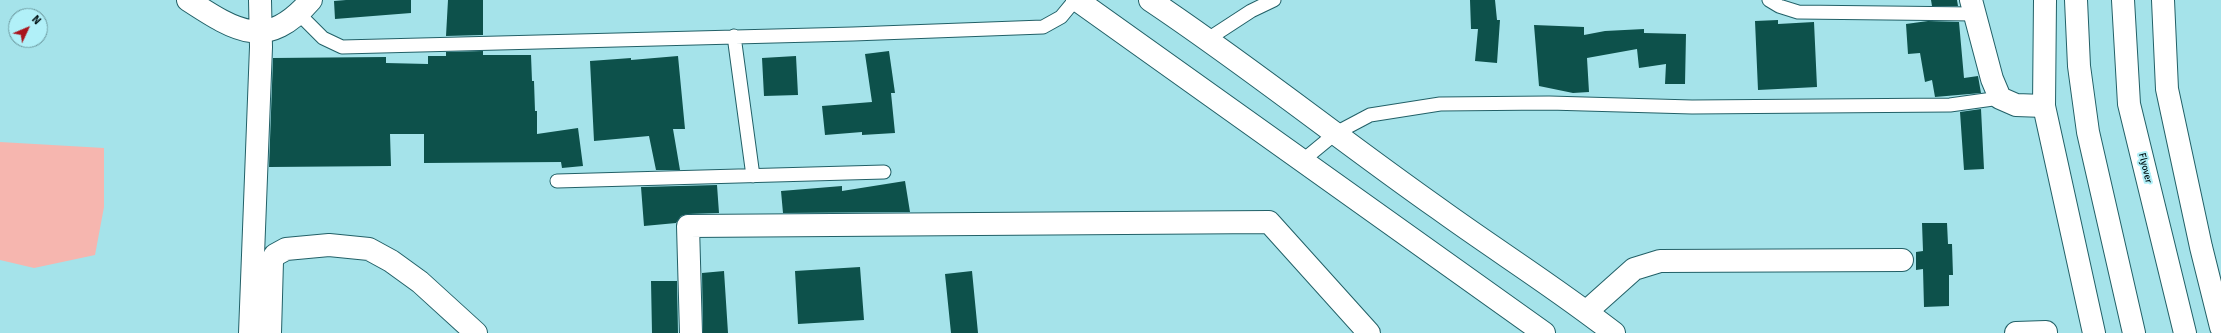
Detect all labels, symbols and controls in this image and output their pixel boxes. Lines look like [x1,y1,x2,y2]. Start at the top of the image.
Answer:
north arrow [8,8,48,48]
text: N [29,13,44,27]
street label: Flyover [2135,152,2155,184]

